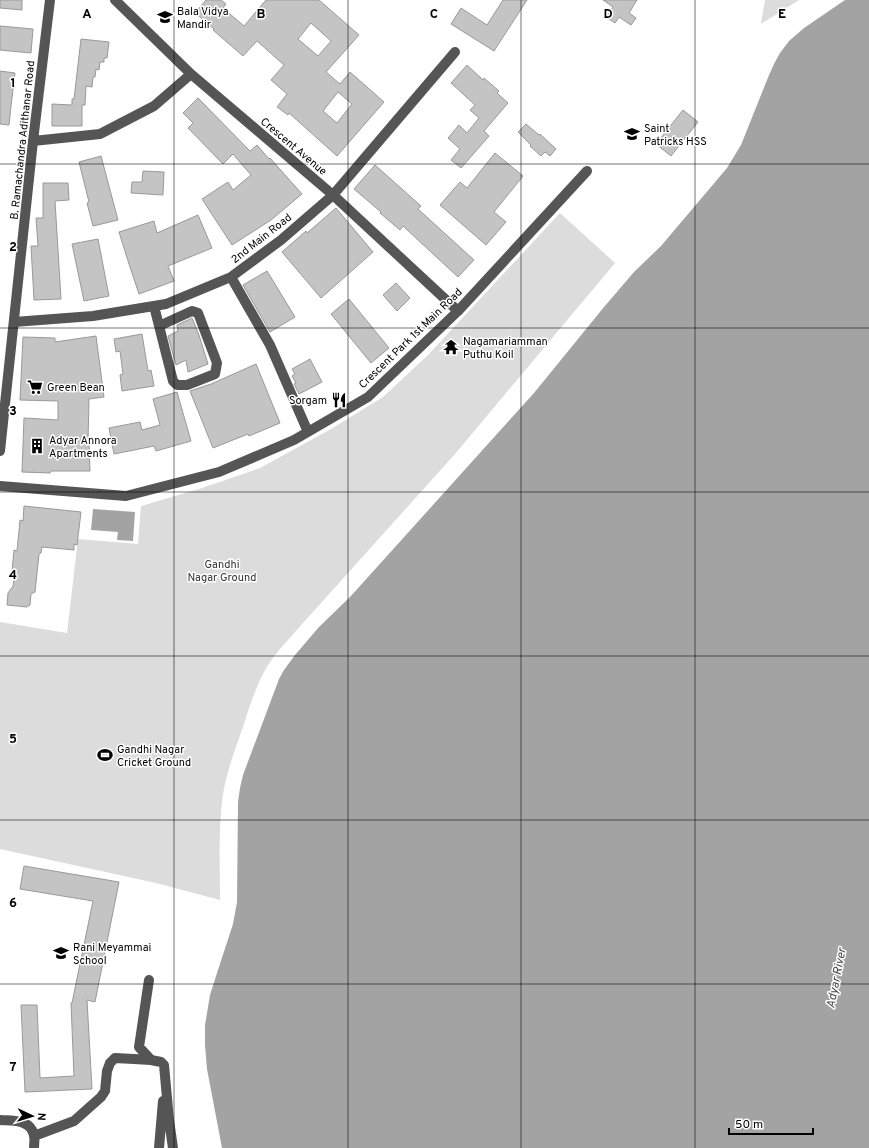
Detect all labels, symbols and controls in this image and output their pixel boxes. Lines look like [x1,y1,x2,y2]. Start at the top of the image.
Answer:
place label: Bala Vidya Mandir [177,5,229,32]
text: A [82,7,92,23]
text: B [257,7,266,23]
text: C [430,7,438,23]
text: D [603,7,613,23]
text: E [778,7,786,23]
school or university icon: Bala Vidya Mandir [156,8,174,26]
street label: B. Ramachandra Adithanar Road [8,60,38,220]
text: 1 [10,76,16,92]
street label: Crescent Avenue [257,115,330,179]
place label: Saint Patricks HSS [644,122,707,149]
school or university icon: Saint Patricks HSS [623,125,641,143]
street label: 2nd Main Road [228,211,295,267]
text: 2 [9,240,17,256]
street label: Crescent Park 1st Main Road [356,286,465,392]
place label: Nagamariamman Puthu Koil [463,335,548,362]
temple icon: Nagamariamman Puthu Koil [442,338,460,356]
supermarket icon: Green Bean [26,378,44,396]
place label: Green Bean [47,381,105,395]
restaurant icon: Sorgam [330,391,348,409]
place label: Sorgam [289,394,327,408]
text: 3 [9,404,17,420]
place label: Adyar Annora Apartments [49,434,117,461]
building icon: Adyar Annora Apartments [28,437,46,455]
park label: Gandhi Nagar Ground [188,558,257,585]
text: 4 [9,568,17,584]
text: 5 [9,732,17,748]
place label: Gandhi Nagar Cricket Ground [117,743,191,770]
sports icon: Gandhi Nagar Cricket Ground [96,746,114,764]
text: 6 [9,896,17,912]
place label: Rani Meyammai School [73,941,151,968]
school or university icon: Rani Meyammai School [52,944,70,962]
water label: Adyar River [823,945,851,1010]
text: 7 [10,1060,17,1076]
north arrow [12,1096,52,1136]
scale bar [729,1110,813,1136]
text: N [34,1112,48,1121]
text: 50 m [735,1117,763,1133]

